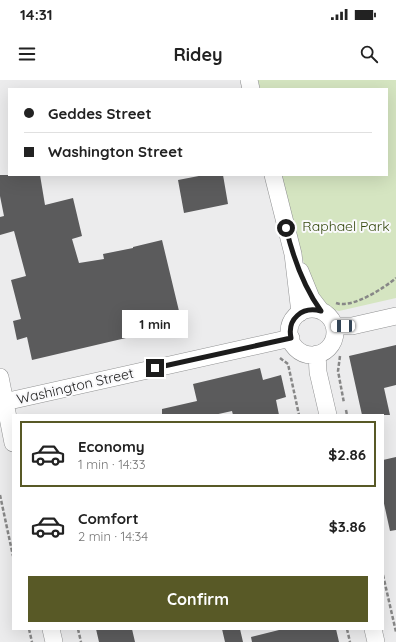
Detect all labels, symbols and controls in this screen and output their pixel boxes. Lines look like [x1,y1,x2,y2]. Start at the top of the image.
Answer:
text: 14:31 [20,5,53,24]
icon: menu [16,43,38,65]
text: Ridey [173,43,223,66]
icon: search [358,43,380,65]
text: Geddes Street [48,104,152,123]
text: Washington Street [48,142,183,161]
park label: Raphael Park [302,217,390,235]
route start [277,219,295,237]
callout: 1 min [122,310,188,338]
text: 1 min [139,316,171,332]
car [331,320,355,332]
route end [146,359,164,377]
street label: Washington Street [15,364,135,408]
icon: car [30,436,66,472]
text: Economy [78,437,145,456]
text: $2.86 [328,445,366,464]
text: 1 min · 14:33 [78,456,146,472]
icon: car [30,508,66,544]
text: Comfort [78,509,139,528]
text: $3.86 [329,517,366,536]
text: 2 min · 14:34 [78,528,148,544]
button: Confirm [28,576,368,622]

